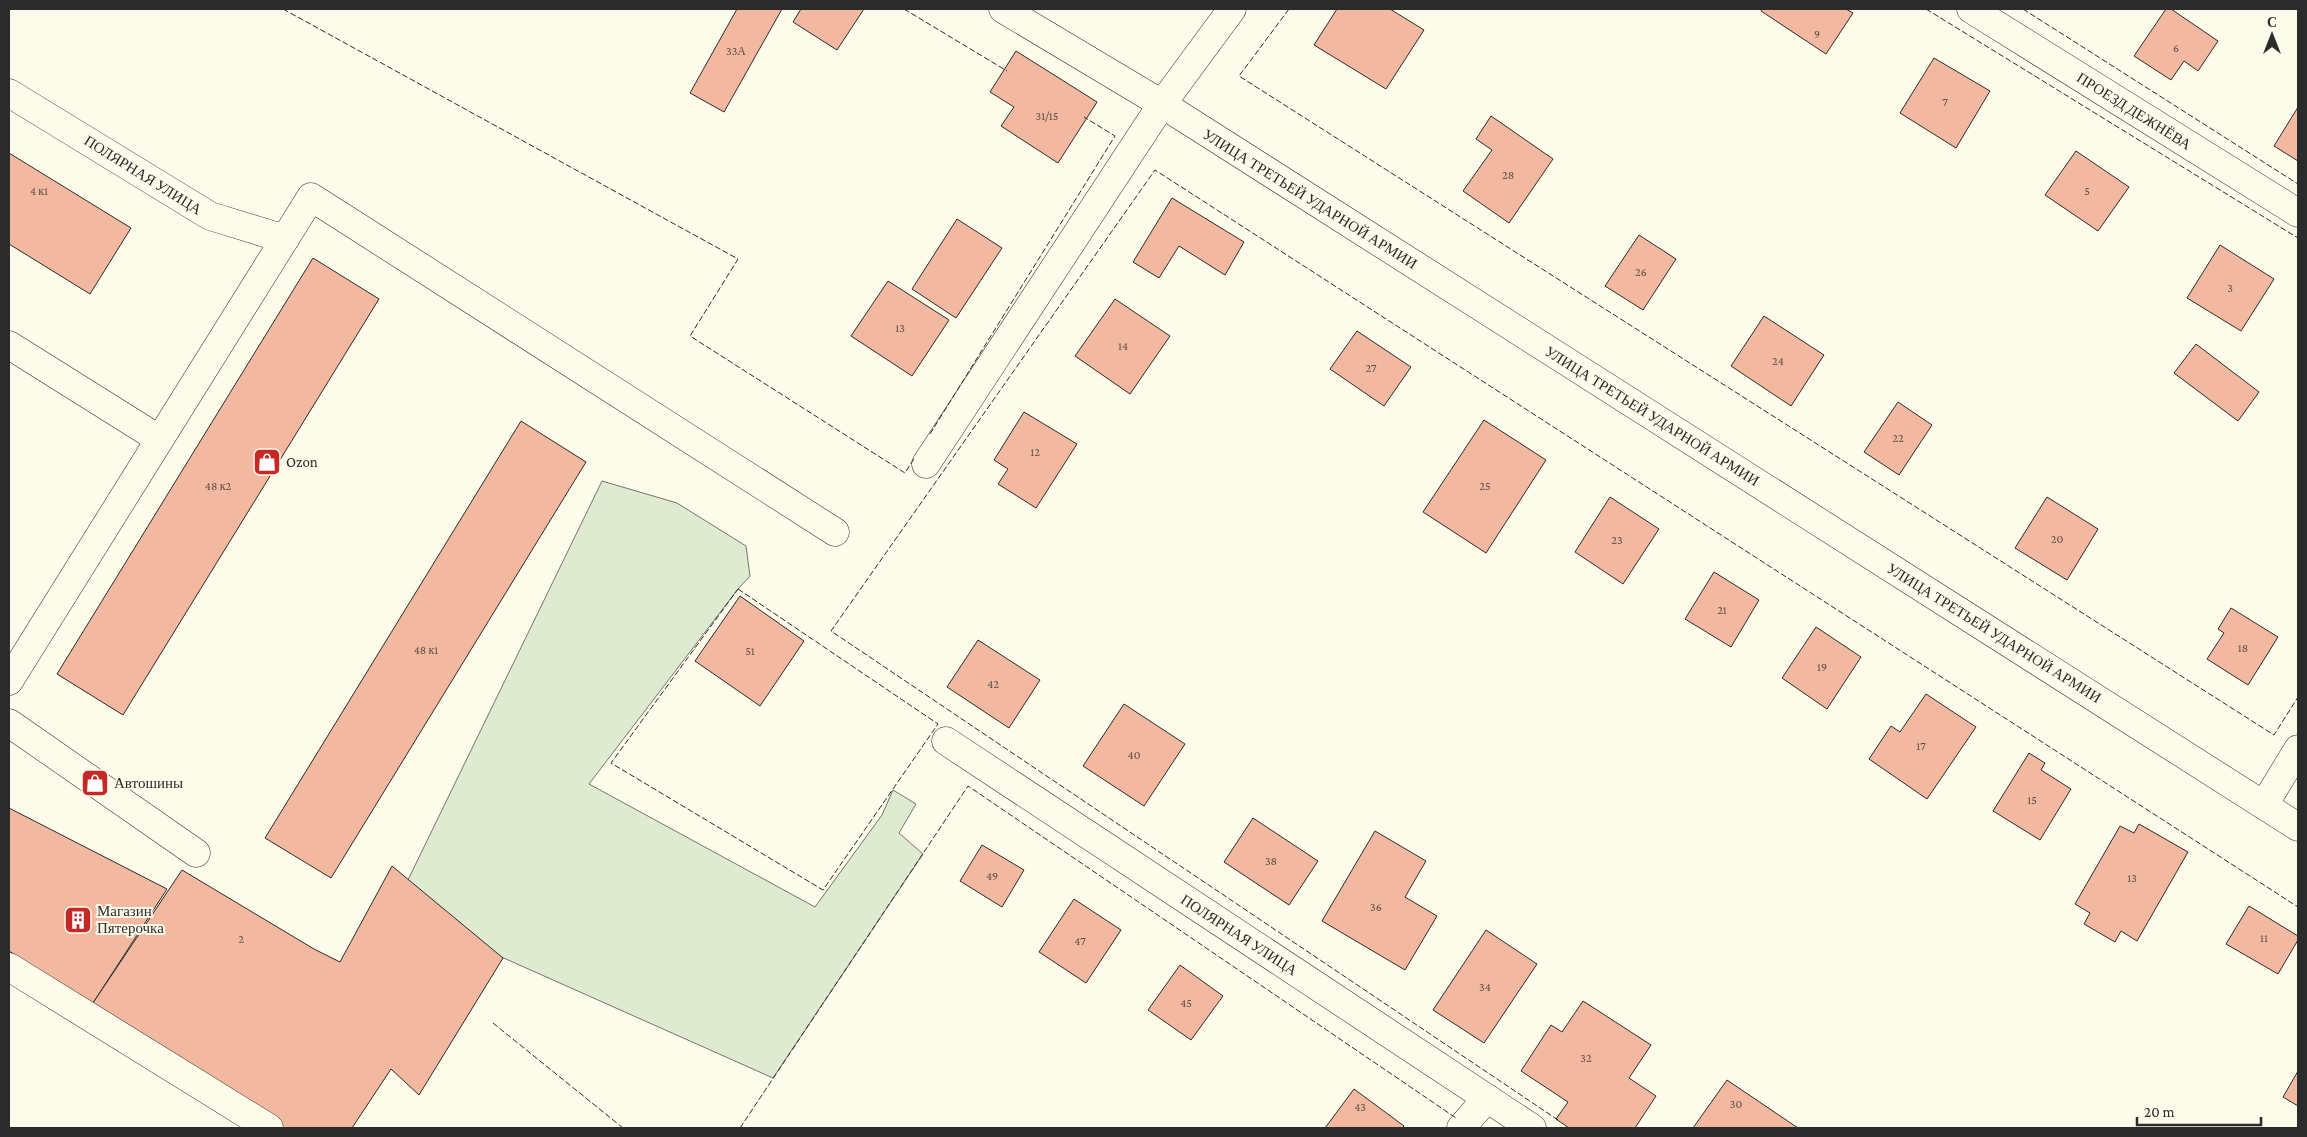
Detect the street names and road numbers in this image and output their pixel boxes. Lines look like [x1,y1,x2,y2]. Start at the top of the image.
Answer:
street label: ПРОЕЗД ДЕЖНЁВА [2074,69,2194,153]
street label: УЛИЦА ТРЕТЬЕЙ УДАРНОЙ АРМИИ [1200,126,1420,272]
street label: ПОЛЯРНАЯ УЛИЦА [81,132,205,218]
street label: УЛИЦА ТРЕТЬЕЙ УДАРНОЙ АРМИИ [1542,343,1762,489]
street label: УЛИЦА ТРЕТЬЕЙ УДАРНОЙ АРМИИ [1884,560,2104,706]
street label: ПОЛЯРНАЯ УЛИЦА [1178,891,1300,979]

